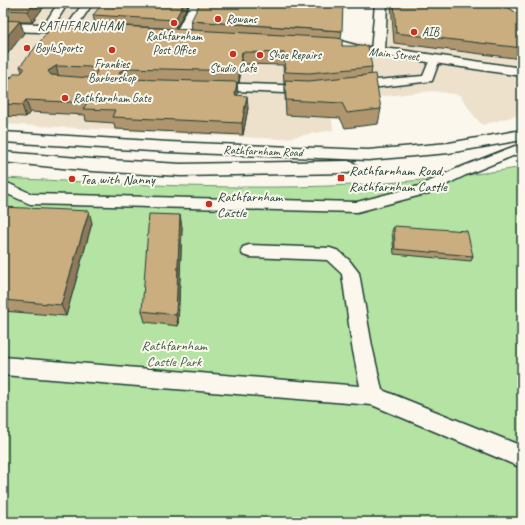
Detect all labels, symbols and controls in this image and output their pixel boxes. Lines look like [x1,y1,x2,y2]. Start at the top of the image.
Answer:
place label: Rowans [226,11,258,27]
marker: Rowans [213,14,223,24]
district label: RATHFARNHAM [38,18,125,34]
marker: Rathfarnham Post Office [169,18,179,28]
place label: AIB [422,24,440,40]
marker: AIB [409,27,419,37]
place label: Rathfarnham Post Office [146,28,203,58]
place label: BoyleSports [35,40,83,56]
marker: BoyleSports [22,43,32,53]
street label: Main Street [368,43,421,65]
marker: Frankies Barbershop [107,45,117,55]
place label: Shoe Repairs [268,47,323,63]
marker: Studio Cafe [228,49,238,59]
marker: Shoe Repairs [255,50,265,60]
place label: Frankies Barbershop [88,56,137,86]
place label: Studio Cafe [210,60,258,76]
place label: Rathfarnham Gate [73,90,152,106]
marker: Rathfarnham Gate [60,93,70,103]
street label: Rathfarnham Road [223,142,305,160]
place label: Rathfarnham Road, Rathfarnham Castle [349,162,448,195]
place label: Tea with Nanny [80,171,156,188]
marker: Rathfarnham Road, Rathfarnham Castle [336,173,346,183]
marker: Tea with Nanny [67,174,77,184]
place label: Rathfarnham Castle [217,188,284,221]
marker: Rathfarnham Castle [204,199,214,209]
park label: Rathfarnham Castle Park [141,337,208,370]

